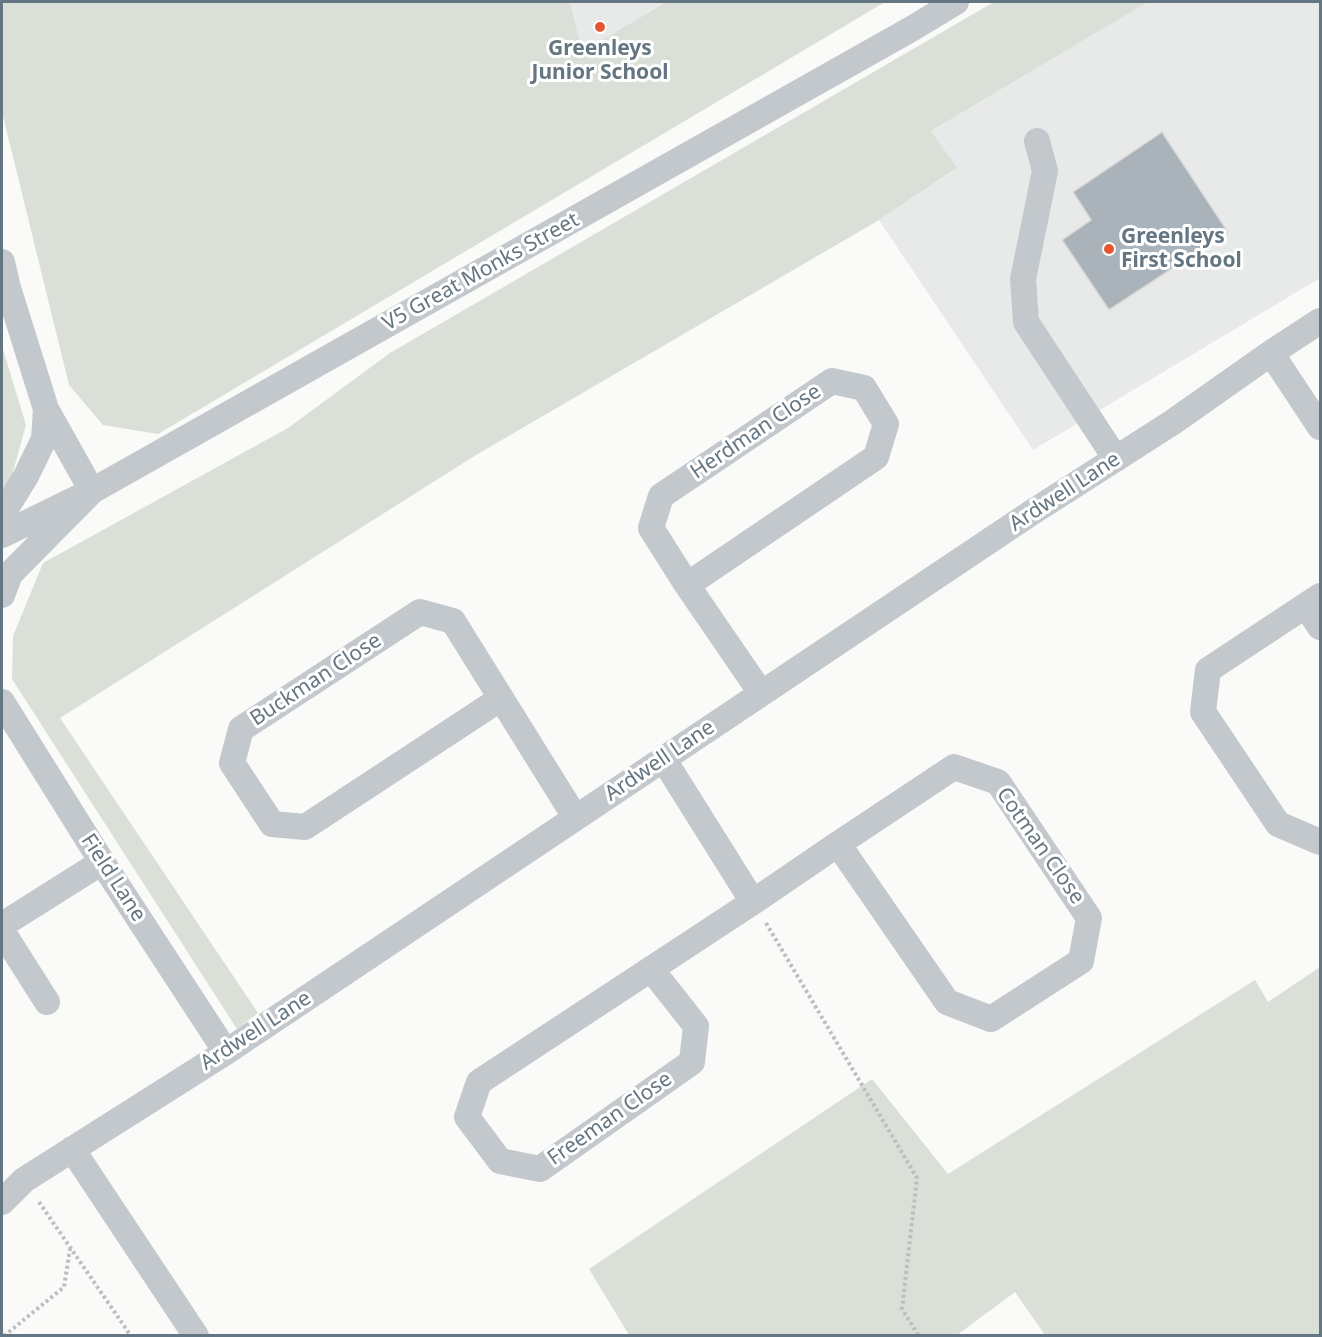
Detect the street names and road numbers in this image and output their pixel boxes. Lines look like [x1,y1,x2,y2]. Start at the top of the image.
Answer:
street label: V5 Great Monks Street [379,208,583,336]
street label: Herdman Close [686,379,826,485]
street label: Ardwell Lane [1005,447,1125,537]
street label: Buckman Close [246,628,386,732]
street label: Ardwell Lane [600,715,720,807]
street label: Cotman Close [990,783,1090,909]
street label: Field Lane [75,829,151,927]
street label: Ardwell Lane [196,986,316,1076]
street label: Freeman Close [543,1067,677,1171]

